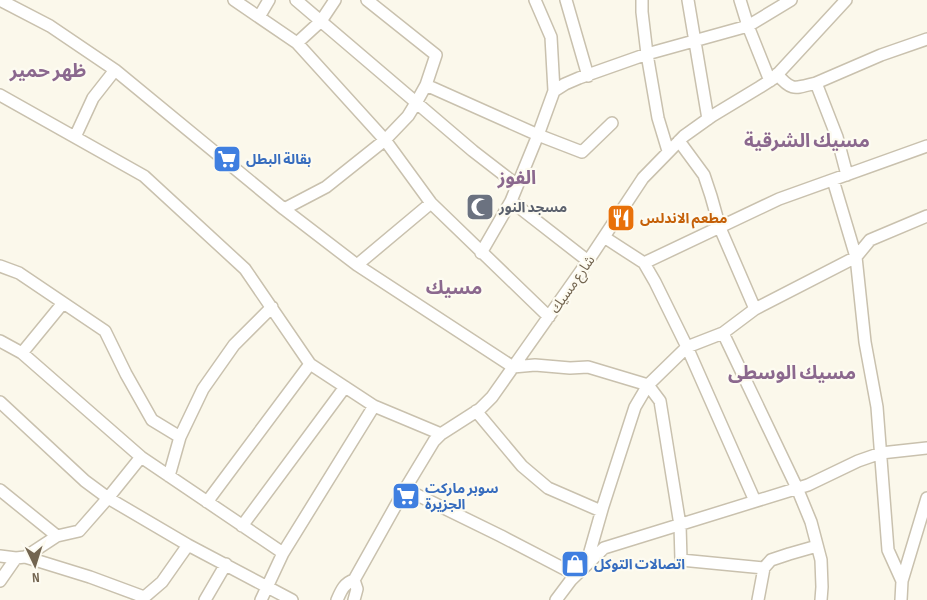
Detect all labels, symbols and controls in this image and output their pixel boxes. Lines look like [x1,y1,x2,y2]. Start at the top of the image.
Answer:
district label: ظهر حمير [9,60,86,83]
district label: مسيك الشرقية [744,130,870,153]
supermarket icon: بقالة البطل [212,144,242,174]
place label: بقالة البطل [246,151,312,168]
district label: الفوز [497,167,536,190]
mosque icon: مسجد النور [465,192,495,222]
place label: مسجد النور [498,199,567,216]
restaurant icon: مطعم الاندلس [606,203,636,233]
place label: مطعم الاندلس [640,210,727,229]
street label: شارع مسيك [546,252,600,318]
district label: مسيك [426,277,482,300]
district label: مسيك الوسطى [728,362,856,385]
place label: سوبر ماركت الجزيرة [425,480,499,513]
supermarket icon: سوبر ماركت الجزيرة [391,481,421,511]
north arrow [10,540,60,590]
shop icon: اتصالات التوكل [560,549,590,579]
place label: اتصالات التوكل [594,556,685,573]
text: N [32,569,40,586]

